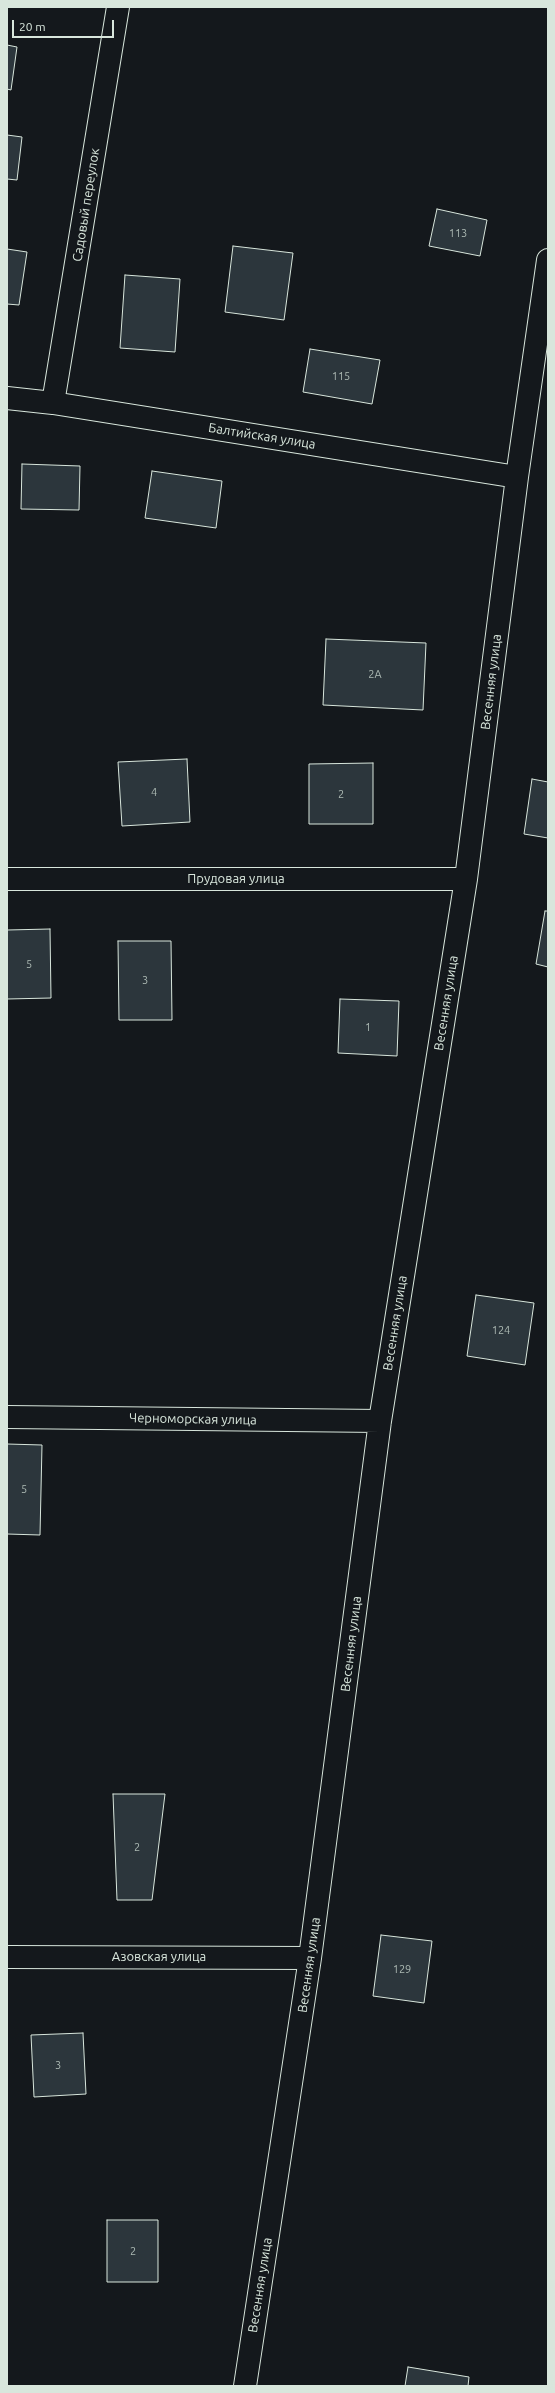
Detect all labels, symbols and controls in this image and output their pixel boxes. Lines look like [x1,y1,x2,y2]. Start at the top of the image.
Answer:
scale bar [14,12,116,38]
text: 20 m [19,20,46,33]
street label: Садовый переулок [69,147,103,263]
house number: 113 [449,226,467,240]
house number: 115 [332,369,350,383]
street label: Балтийская улица [207,420,317,452]
street label: Весенняя улица [477,633,505,731]
house number: 2А [368,667,382,681]
house number: 4 [151,785,157,799]
house number: 2 [338,787,344,801]
street label: Прудовая улица [187,871,285,887]
street label: Весенняя улица [431,954,461,1052]
house number: 5 [26,957,32,971]
house number: 3 [142,973,148,987]
house number: 1 [365,1020,371,1034]
street label: Весенняя улица [380,1274,410,1372]
house number: 124 [492,1323,510,1337]
street label: Черноморская улица [129,1410,257,1428]
house number: 5 [21,1482,27,1496]
street label: Весенняя улица [337,1595,365,1693]
house number: 2 [134,1840,140,1854]
street label: Весенняя улица [295,1916,323,2014]
street label: Азовская улица [112,1949,206,1965]
house number: 129 [393,1962,411,1976]
house number: 3 [55,2058,61,2072]
street label: Весенняя улица [245,2236,275,2334]
house number: 2 [130,2244,136,2258]

